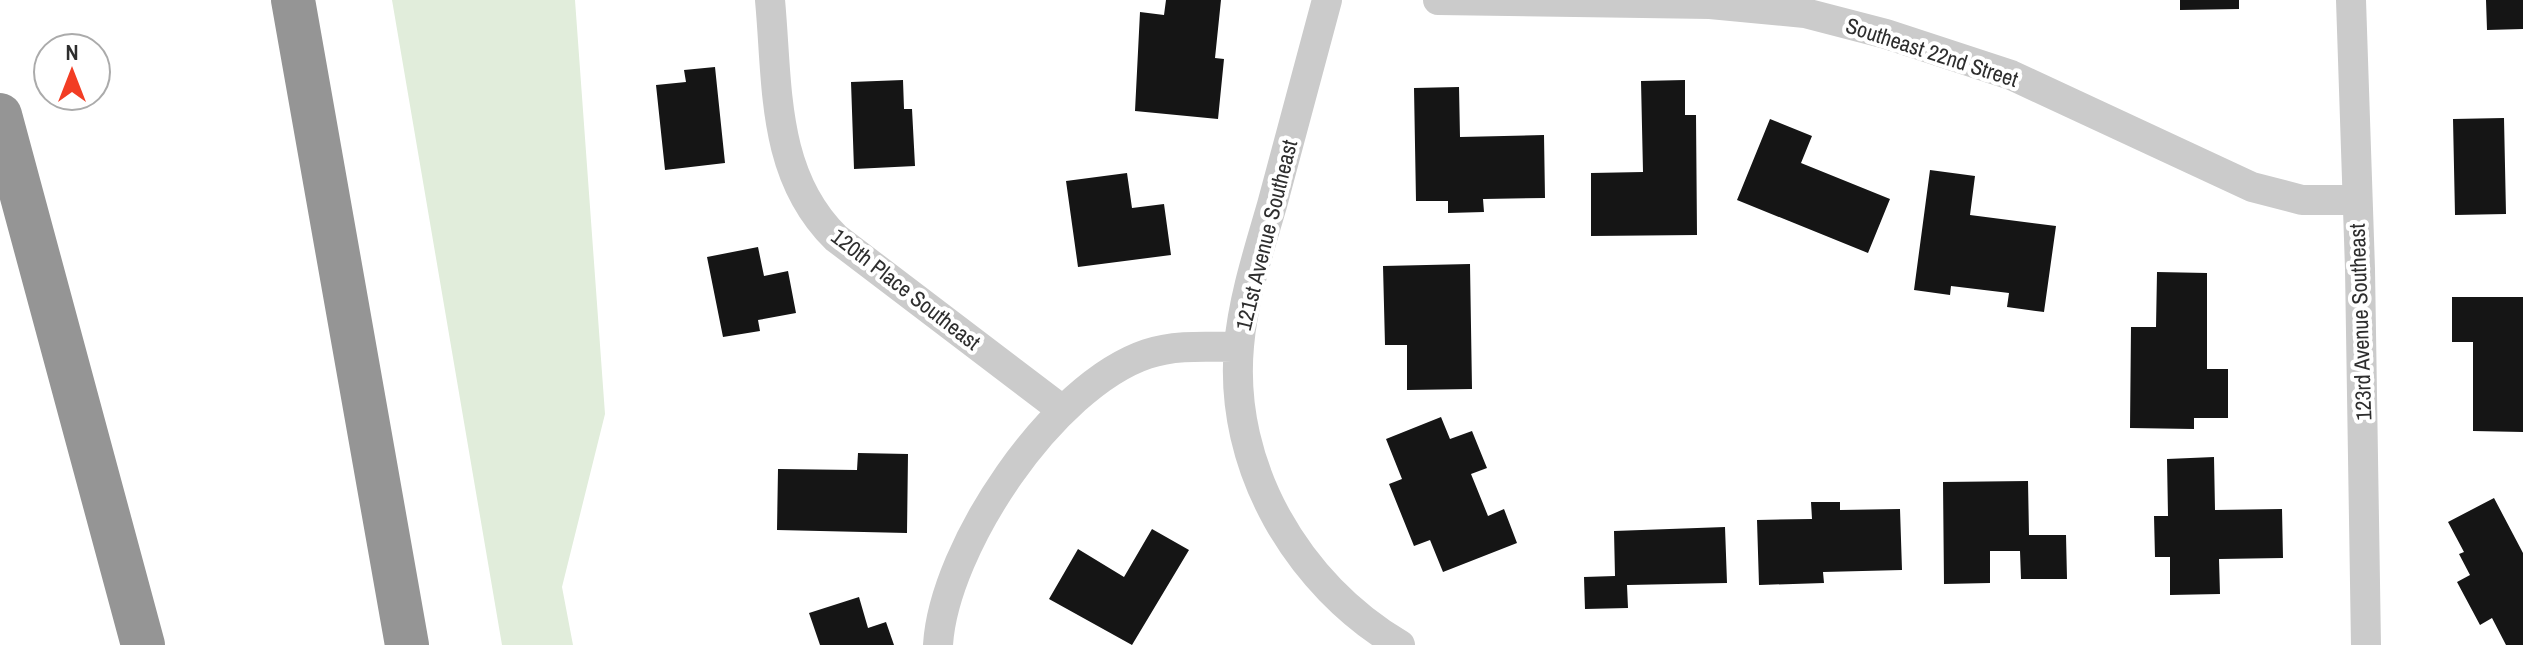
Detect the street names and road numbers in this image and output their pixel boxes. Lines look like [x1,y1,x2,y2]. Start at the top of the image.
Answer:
street label: Southeast 22nd Street [1842,10,2022,94]
street label: 121st Avenue Southeast [1228,137,1304,333]
street label: 120th Place Southeast [825,221,987,357]
street label: 123rd Avenue Southeast [2342,223,2378,421]

